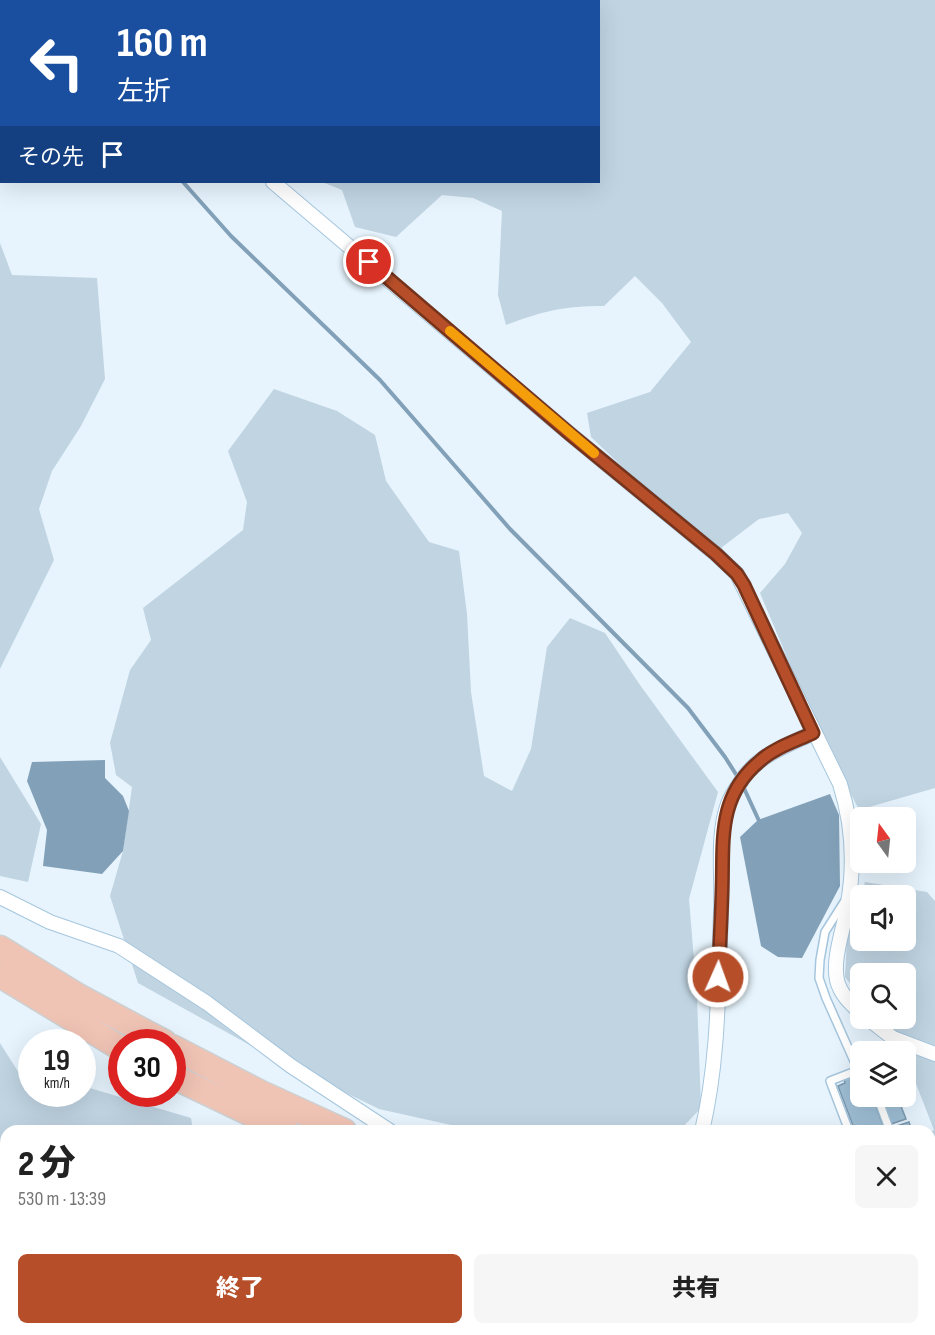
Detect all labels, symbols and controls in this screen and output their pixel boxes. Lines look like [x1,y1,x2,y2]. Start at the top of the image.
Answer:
text: 160 m [117,18,208,69]
icon: left [18,24,96,102]
text: 左折 [117,76,171,108]
icon: arrive [96,138,129,171]
text: その先 [18,144,84,171]
pin [343,236,394,287]
icon: arrive [352,245,385,278]
north arrow [850,807,916,873]
map controls [850,807,916,1107]
button: sound [850,885,916,951]
position arrow [686,945,750,1009]
button: search [850,963,916,1029]
speed limit sign: 30 [108,1029,186,1107]
button: layers [850,1041,916,1107]
text: 19 [44,1043,70,1079]
text: km/h [44,1074,70,1093]
text: 2 分 [18,1143,76,1186]
button: close [855,1145,918,1208]
text: 530 m · 13:39 [18,1187,106,1211]
button: 終了 [18,1254,462,1323]
button: 共有 [474,1254,918,1323]

